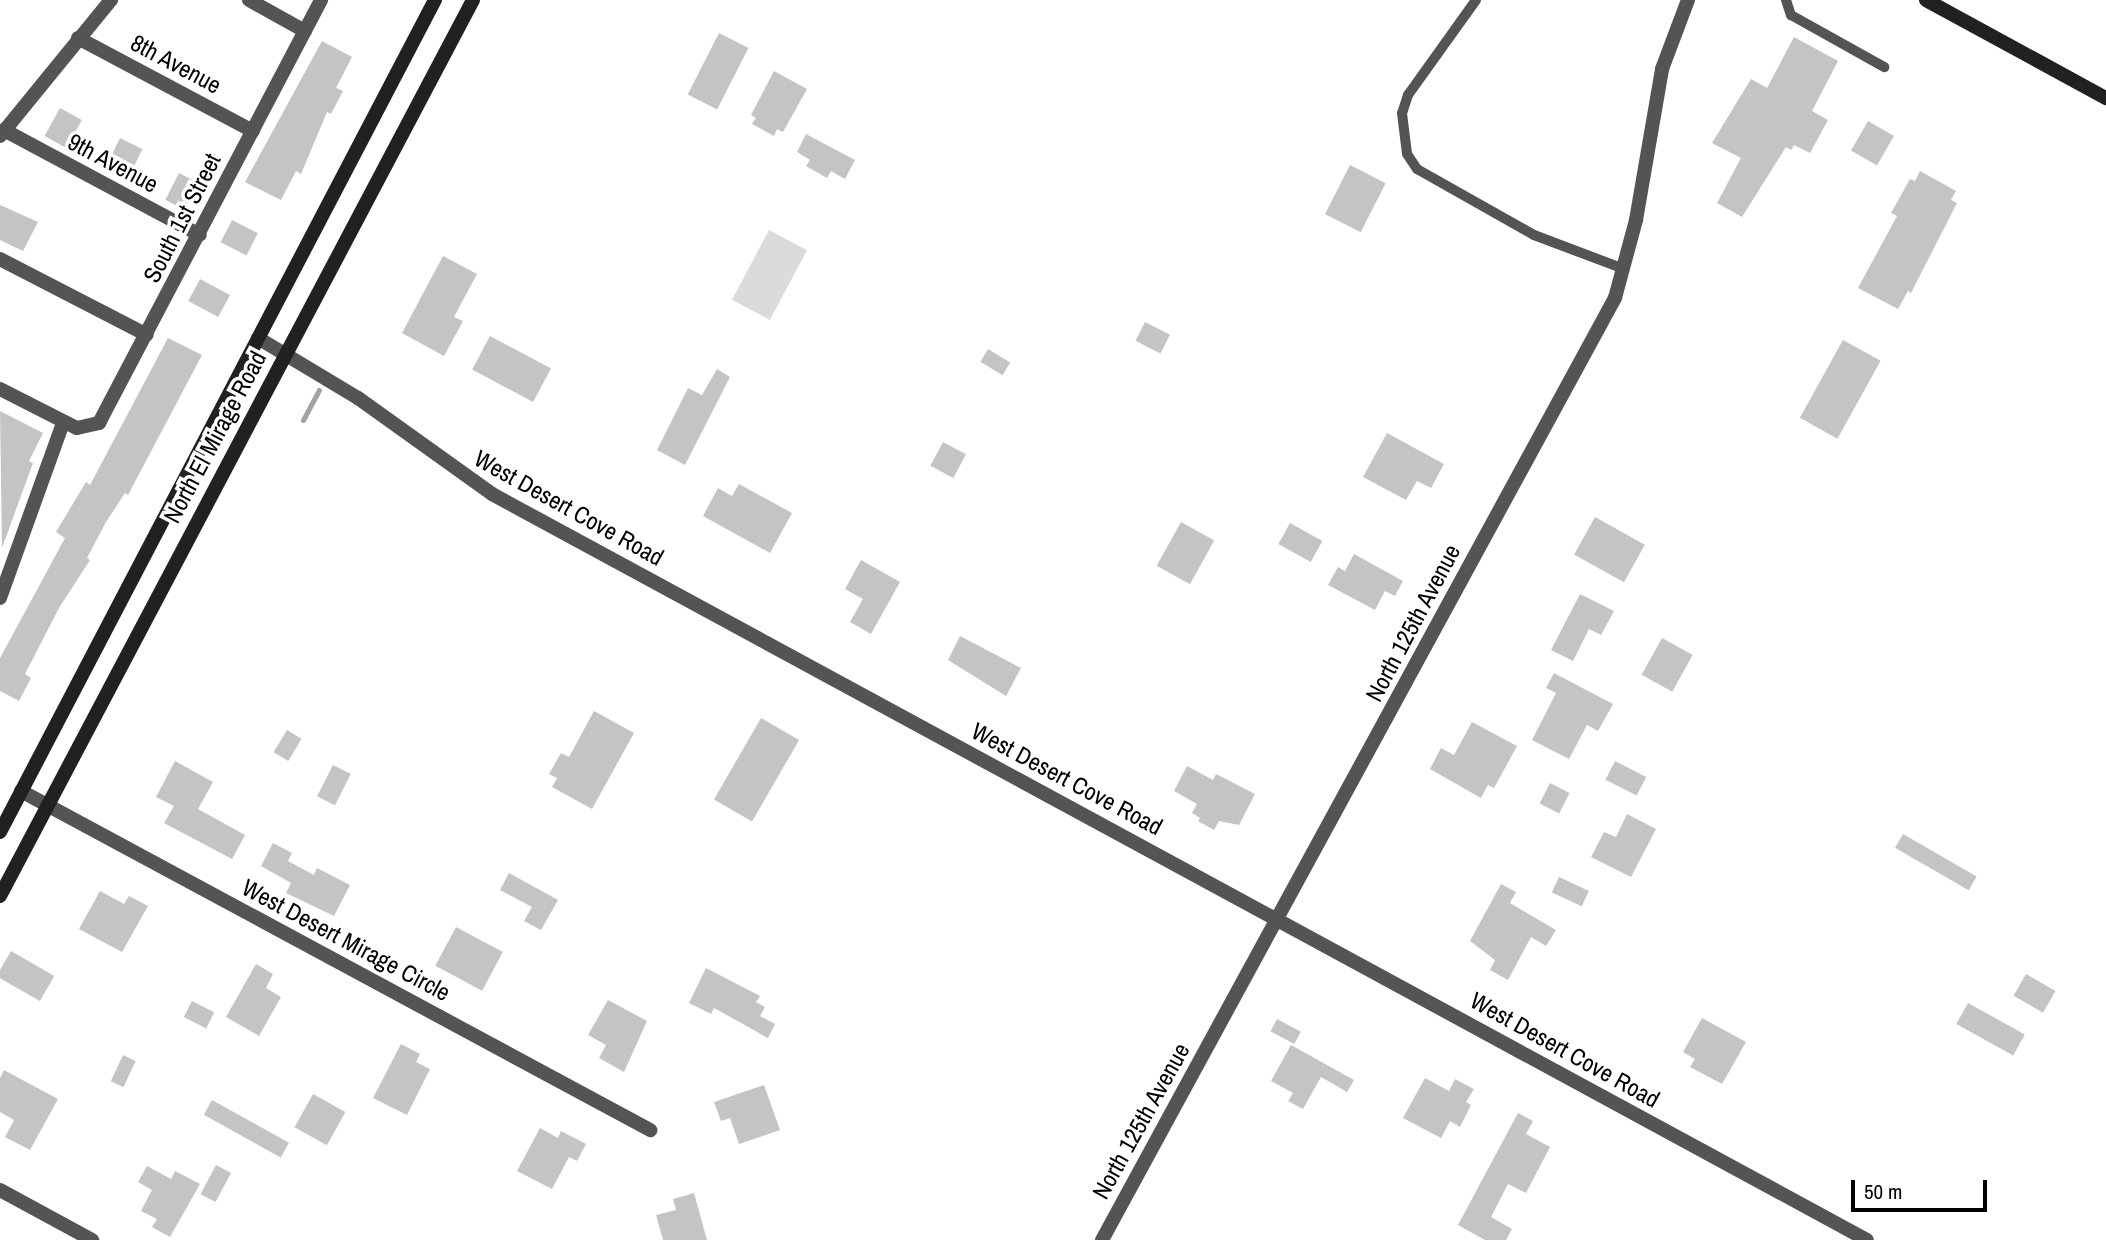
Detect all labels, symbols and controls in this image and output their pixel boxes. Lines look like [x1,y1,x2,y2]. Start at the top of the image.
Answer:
street label: 8th Avenue [125,28,227,100]
street label: 9th Avenue [62,127,164,199]
street label: South 1st Street [137,149,227,287]
street label: North El Mirage Road [158,346,272,528]
street label: West Desert Cove Road [469,444,669,572]
street label: North 125th Avenue [1359,539,1467,707]
street label: West Desert Cove Road [967,717,1167,841]
street label: West Desert Mirage Circle [237,873,455,1007]
street label: West Desert Cove Road [1465,986,1665,1114]
street label: North 125th Avenue [1086,1038,1196,1204]
scale bar [1854,1166,1990,1210]
text: 50 m [1864,1177,1902,1206]

